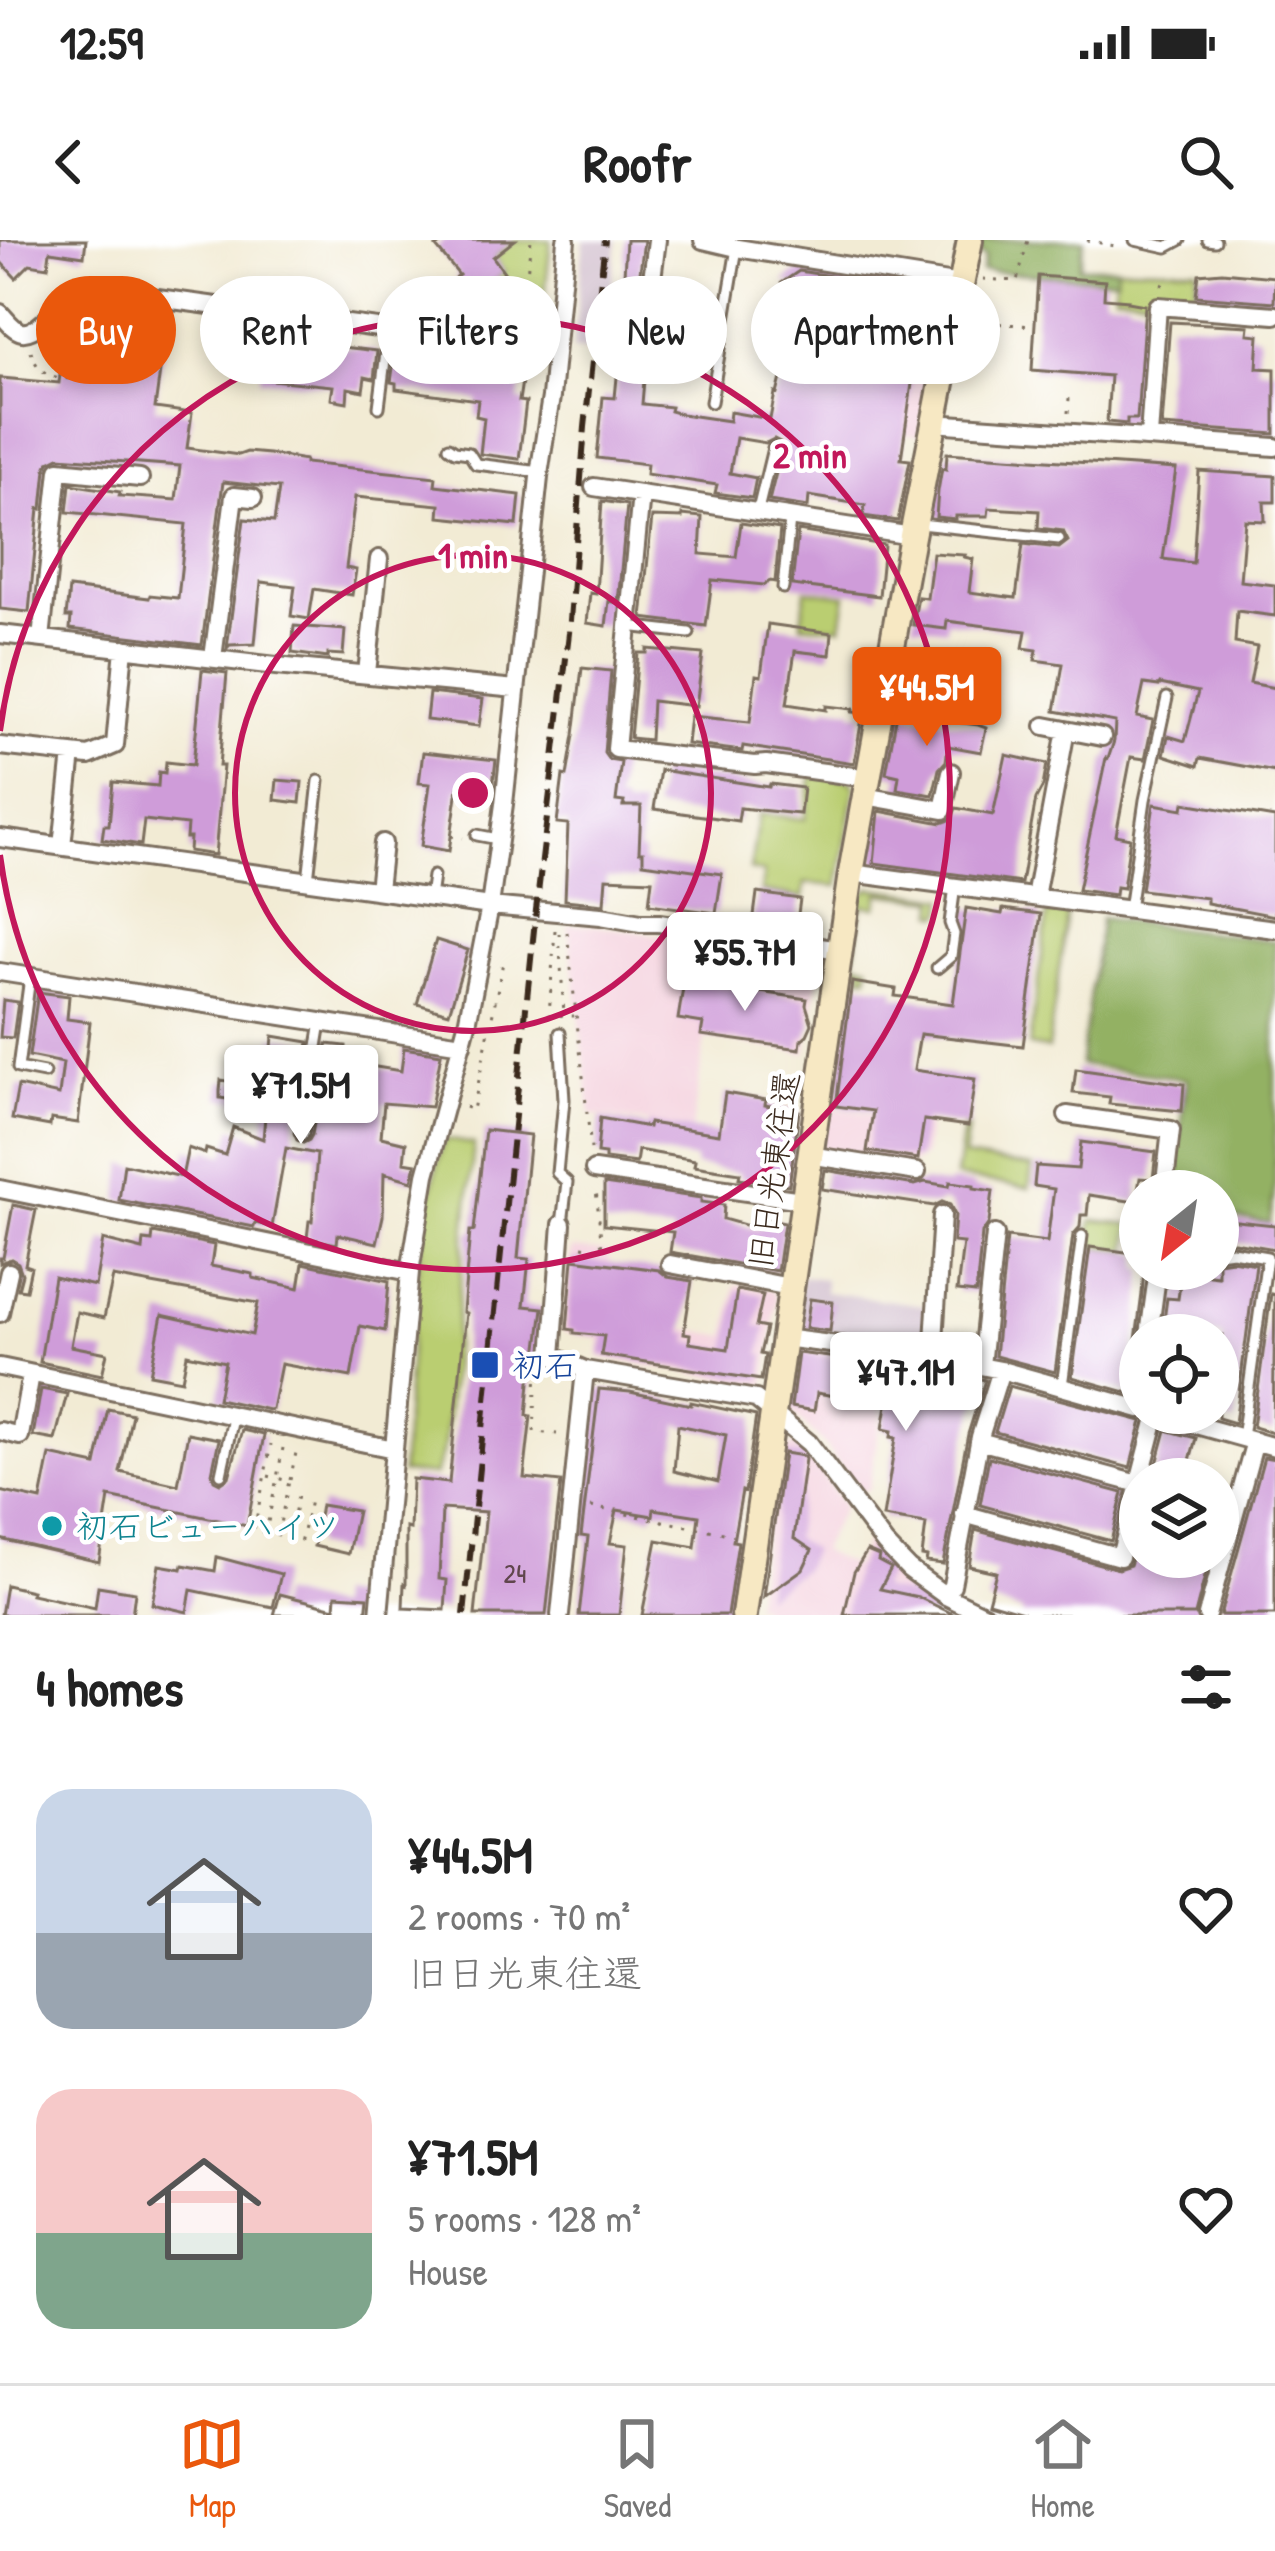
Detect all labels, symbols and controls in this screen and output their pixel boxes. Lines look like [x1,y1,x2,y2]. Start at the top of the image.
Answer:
text: 12:59 [60,12,143,73]
text: Roofr [583,126,692,199]
icon: back [36,129,102,195]
icon: search [1173,129,1239,195]
chip: Buy [36,276,176,384]
chip: Rent [200,276,353,384]
chip: Filters [377,276,561,384]
chip: New [585,276,727,384]
chip: Apartment [751,276,1000,384]
text: 2 min [773,430,847,479]
text: 1 min [438,530,508,579]
pin: ¥44.5M [829,647,1025,749]
text: ¥44.5M [879,659,975,712]
centre of rings [452,772,494,814]
pin: ¥55.7M [647,912,843,1014]
text: ¥55.7M [694,924,796,977]
pin: ¥71.5M [203,1045,399,1147]
text: ¥71.5M [251,1057,351,1110]
street label: 旧日光東往還 [737,1069,809,1271]
north arrow [1119,1170,1239,1290]
map controls [1119,1170,1239,1578]
button: locate [1119,1314,1239,1434]
pin: ¥47.1M [808,1332,1004,1434]
place label: 初石 [512,1343,578,1387]
text: ¥47.1M [857,1344,955,1397]
marker: 初石 [469,1349,501,1381]
button: layers [1119,1458,1239,1578]
place label: 初石ビューハイツ [76,1504,340,1548]
marker: 初石ビューハイツ [39,1513,65,1539]
house number: 24 [504,1555,526,1591]
text: 4 homes [36,1653,183,1722]
icon: filters [1173,1654,1239,1720]
text: ¥44.5M [408,1820,533,1889]
icon: home [132,1837,276,1981]
icon: heart [1173,1876,1239,1942]
text: 2 rooms · 70 m² [408,1889,630,1942]
text: 旧日光東往還 [408,1946,642,1999]
text: ¥71.5M [408,2122,538,2191]
icon: home [132,2137,276,2281]
icon: heart [1173,2176,1239,2242]
text: 5 rooms · 128 m² [408,2191,641,2244]
text: House [408,2244,488,2297]
tab: Map [179,2411,245,2527]
tab: Saved [604,2411,671,2527]
tab: Home [1030,2411,1096,2527]

